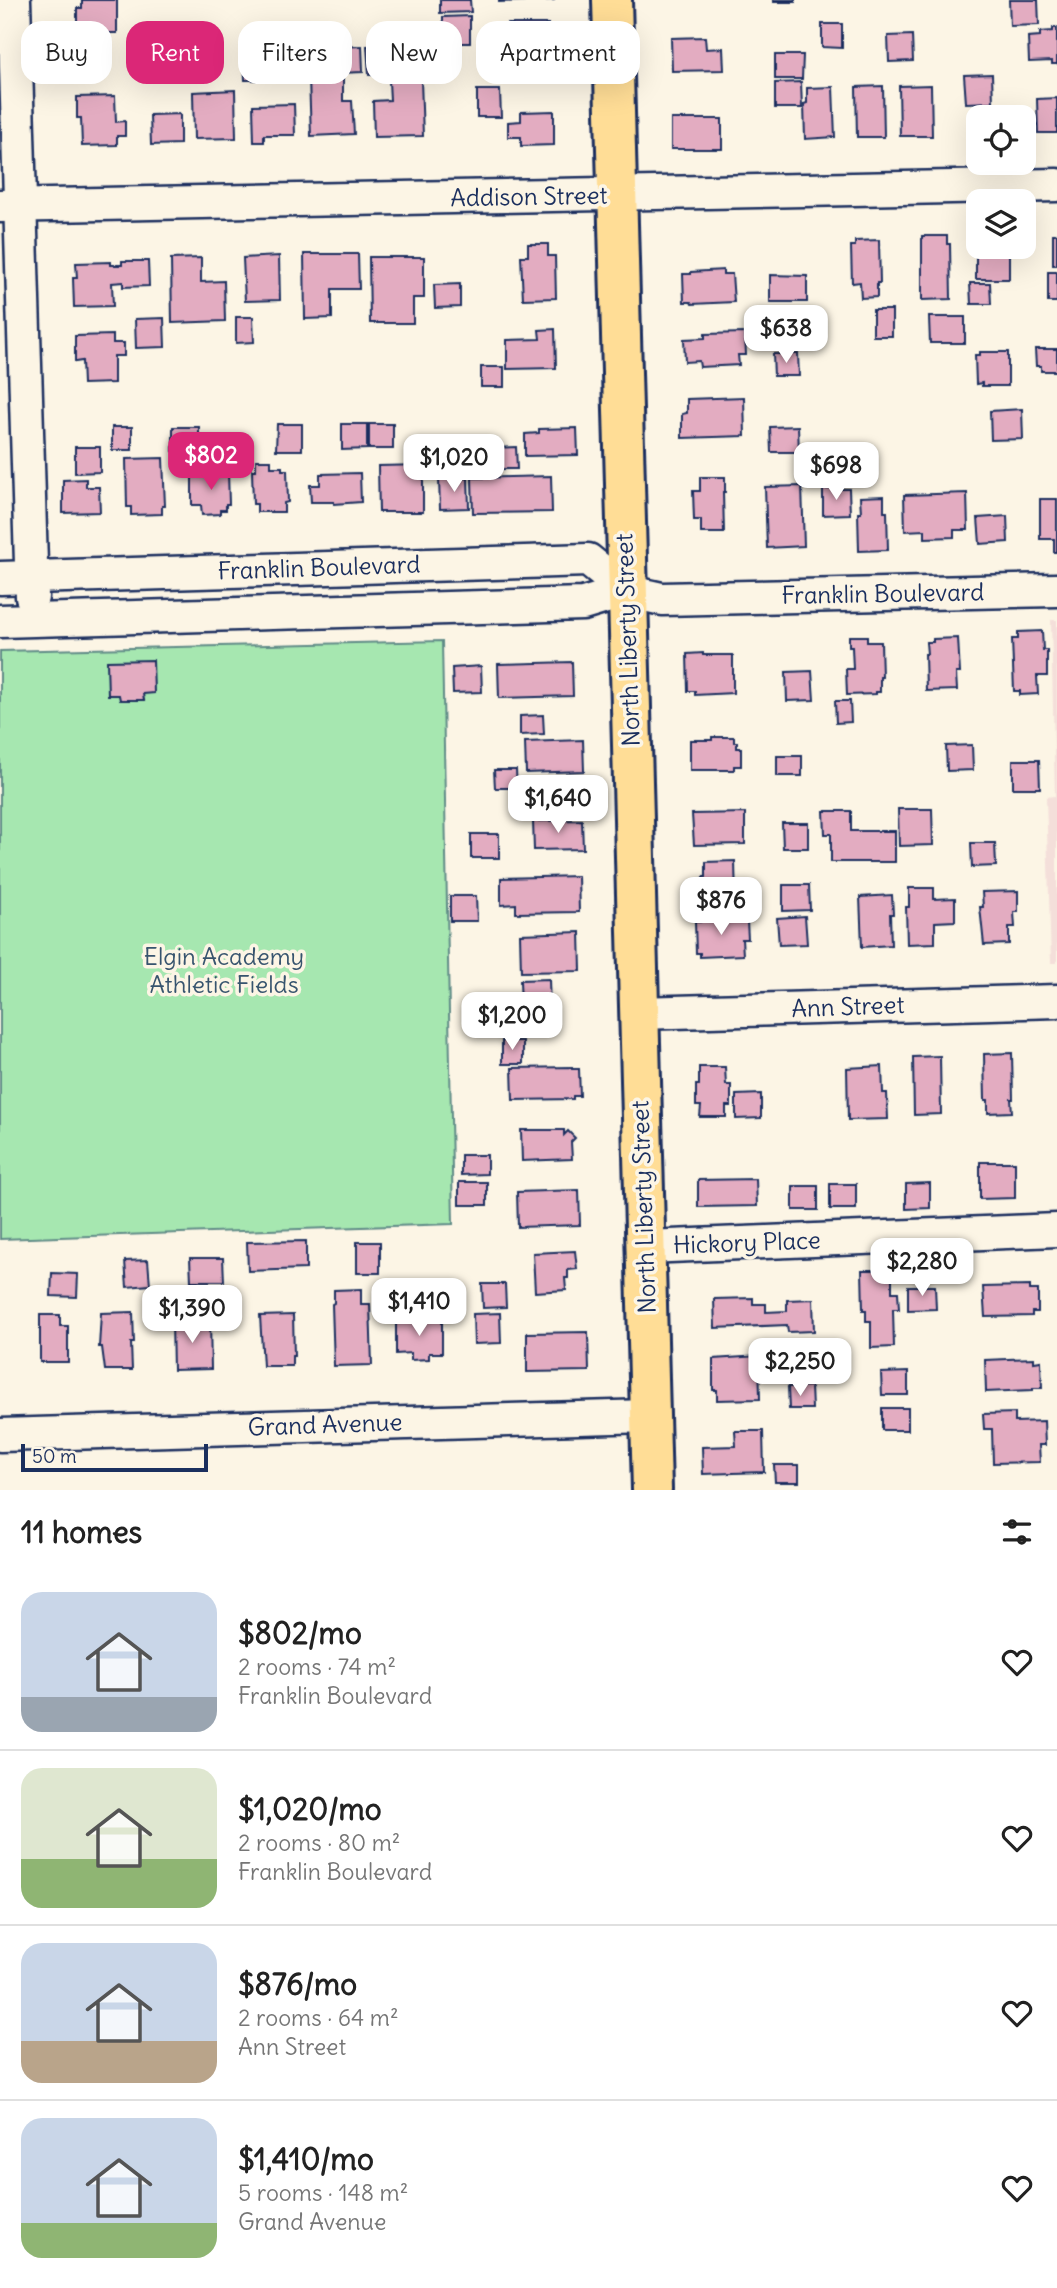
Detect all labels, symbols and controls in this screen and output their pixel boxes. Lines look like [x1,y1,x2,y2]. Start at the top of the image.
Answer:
chip: Buy [21,21,112,84]
chip: Rent [126,21,224,84]
chip: Filters [238,21,352,84]
chip: New [366,21,462,84]
chip: Apartment [476,21,640,84]
map controls [966,105,1036,259]
button: locate [966,105,1036,175]
street label: Addison Street [450,180,608,212]
button: layers [966,189,1036,259]
pin: $638 [745,306,827,365]
text: $638 [760,313,812,342]
pin: $802 [170,433,252,492]
pin: $1,020 [397,434,511,494]
text: $802 [184,440,238,469]
text: $1,020 [419,442,489,471]
pin: $698 [795,442,877,502]
text: $698 [810,450,862,479]
street label: North Liberty Street [608,533,646,747]
street label: Franklin Boulevard [217,548,421,586]
street label: Franklin Boulevard [781,576,985,610]
pin: $1,640 [501,776,615,835]
text: $1,640 [524,783,592,812]
pin: $876 [680,878,762,937]
text: $876 [696,885,746,914]
park label: Elgin Academy Athletic Fields [144,941,304,999]
street label: Ann Street [791,989,905,1023]
pin: $1,200 [455,992,569,1052]
text: $1,200 [477,1000,547,1029]
street label: North Liberty Street [624,1100,662,1314]
street label: Hickory Place [673,1224,821,1260]
pin: $2,280 [865,1238,979,1298]
text: $2,280 [886,1246,958,1275]
pin: $1,410 [362,1278,476,1338]
pin: $1,390 [135,1286,249,1345]
text: $1,410 [387,1286,451,1315]
text: $1,390 [158,1293,226,1322]
pin: $2,250 [743,1338,857,1398]
text: $2,250 [764,1346,836,1375]
street label: Grand Avenue [247,1406,403,1442]
scale bar [21,1441,208,1473]
text: 50 m [32,1444,77,1468]
text: 11 homes [21,1513,142,1551]
icon: filters [998,1513,1036,1551]
text: $802/mo [238,1614,362,1652]
icon: home [77,1620,161,1704]
icon: heart [998,1643,1036,1681]
text: 2 rooms · 74 m² [238,1652,396,1681]
text: Franklin Boulevard [238,1681,432,1710]
text: $1,020/mo [238,1790,382,1828]
icon: home [77,1796,161,1880]
icon: heart [998,1819,1036,1857]
text: 2 rooms · 80 m² [238,1828,400,1857]
text: Franklin Boulevard [238,1857,432,1886]
text: $876/mo [238,1965,357,2003]
icon: home [77,1971,161,2055]
icon: heart [998,1994,1036,2032]
text: 2 rooms · 64 m² [238,2003,399,2032]
text: Ann Street [238,2032,346,2061]
text: $1,410/mo [238,2140,374,2178]
icon: home [77,2146,161,2230]
icon: heart [998,2169,1036,2207]
text: 5 rooms · 148 m² [238,2178,408,2207]
text: Grand Avenue [238,2207,386,2236]

